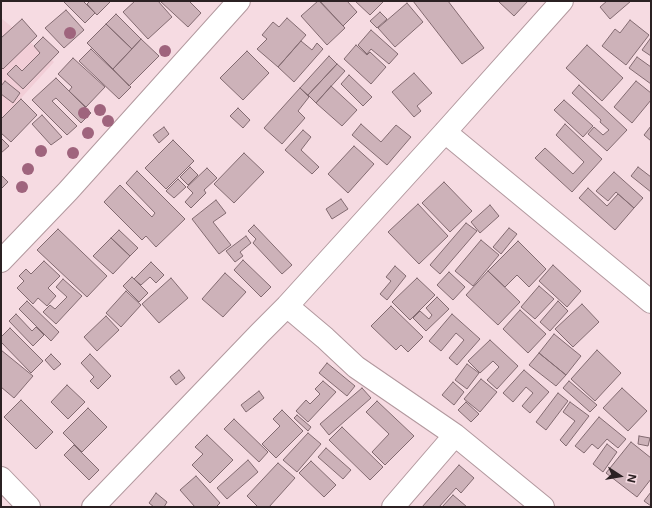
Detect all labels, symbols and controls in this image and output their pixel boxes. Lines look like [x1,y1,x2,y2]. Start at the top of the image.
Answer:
north arrow [600,456,640,496]
text: N [624,473,639,484]

